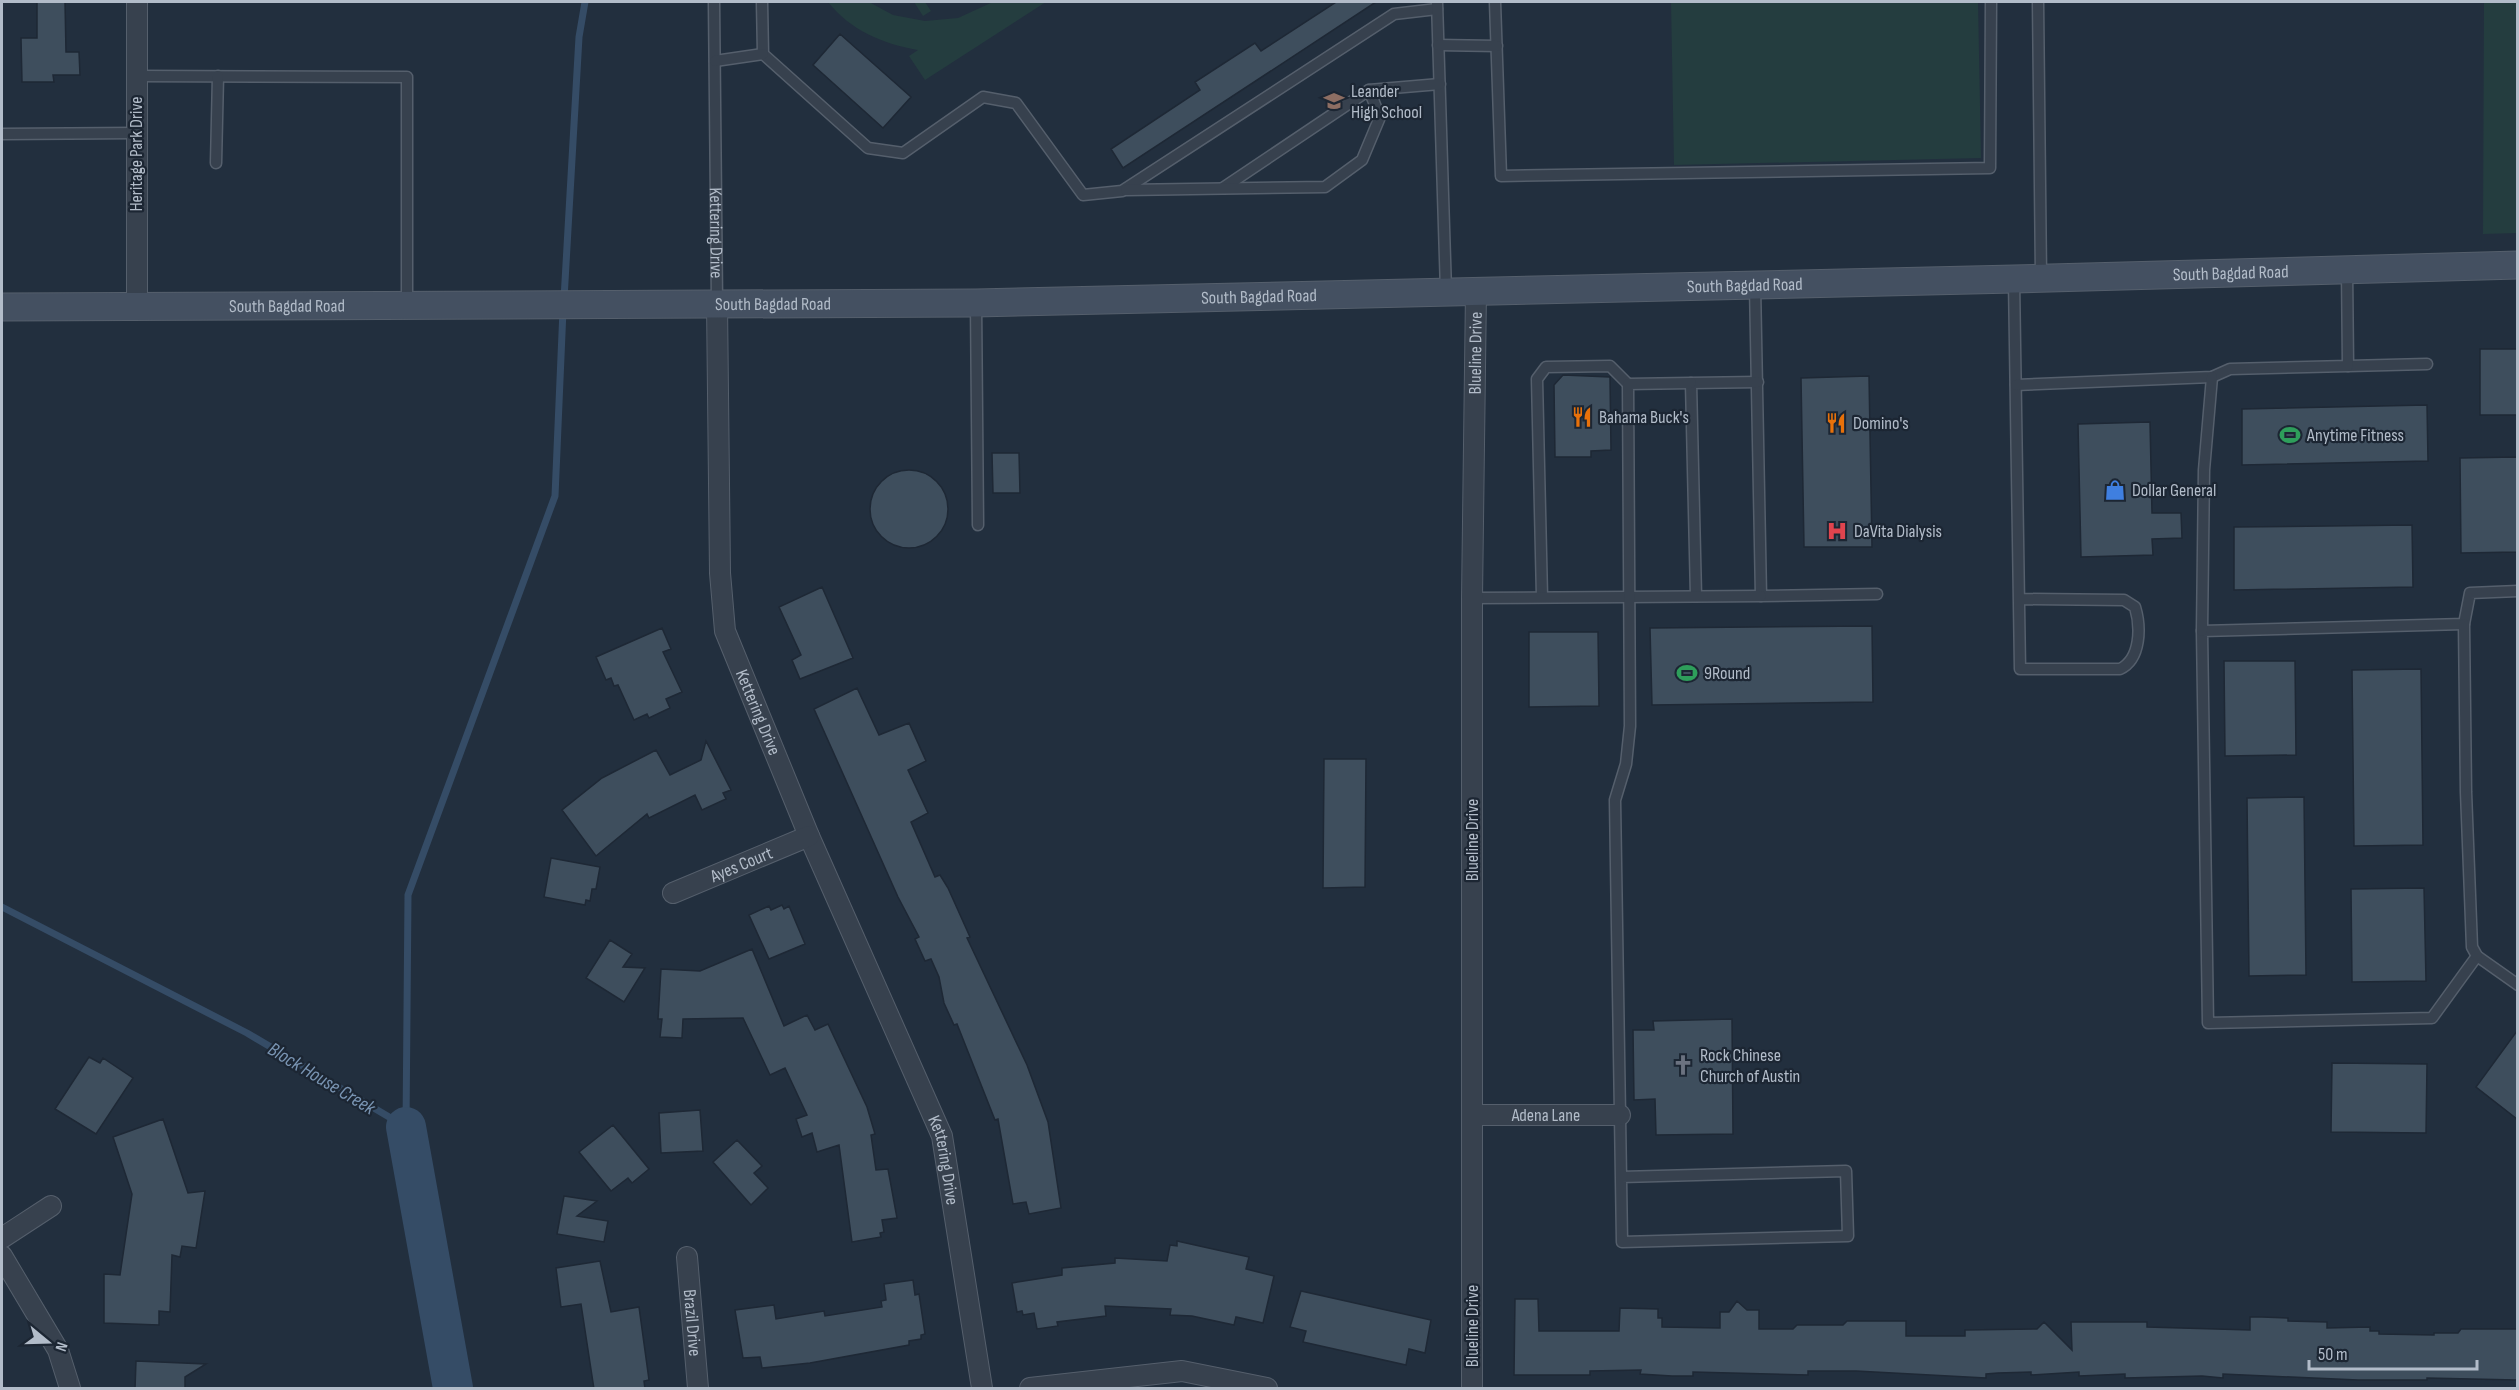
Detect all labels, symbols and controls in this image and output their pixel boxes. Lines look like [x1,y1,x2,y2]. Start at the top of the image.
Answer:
place label: Leander High School [1351,81,1422,123]
school or university icon: Leander High School [1322,89,1346,113]
street label: Heritage Park Drive [126,96,147,212]
street label: Kettering Drive [705,187,727,279]
street label: South Bagdad Road [2172,261,2289,286]
street label: South Bagdad Road [1687,274,1803,298]
street label: South Bagdad Road [1201,285,1317,309]
street label: South Bagdad Road [715,294,831,315]
street label: South Bagdad Road [229,296,345,317]
street label: Blueline Drive [1465,312,1487,394]
restaurant icon: Bahama Buck's [1570,405,1594,429]
place label: Bahama Buck's [1599,407,1689,428]
restaurant icon: Domino's [1824,411,1848,435]
place label: Domino's [1853,413,1909,434]
sports icon: Anytime Fitness [2278,423,2302,447]
place label: Anytime Fitness [2306,425,2404,446]
shop icon: Dollar General [2103,478,2127,502]
place label: Dollar General [2132,480,2216,501]
hospital icon: DaVita Dialysis [1825,519,1849,543]
place label: DaVita Dialysis [1854,521,1942,542]
sports icon: 9Round [1675,661,1699,685]
place label: 9Round [1704,663,1750,684]
street label: Kettering Drive [731,666,785,758]
street label: Blueline Drive [1462,799,1483,881]
street label: Ayes Court [706,842,776,888]
water label: Block House Creek [263,1037,380,1121]
place label: Rock Chinese Church of Austin [1700,1045,1800,1087]
church icon: Rock Chinese Church of Austin [1671,1053,1695,1077]
street label: Adena Lane [1511,1105,1580,1126]
street label: Kettering Drive [923,1112,963,1206]
street label: Blueline Drive [1462,1285,1483,1367]
street label: Brazil Drive [679,1288,705,1357]
north arrow [18,1312,78,1372]
scale bar [2309,1333,2477,1371]
text: N [50,1339,71,1354]
text: 50 m [2318,1344,2348,1365]

